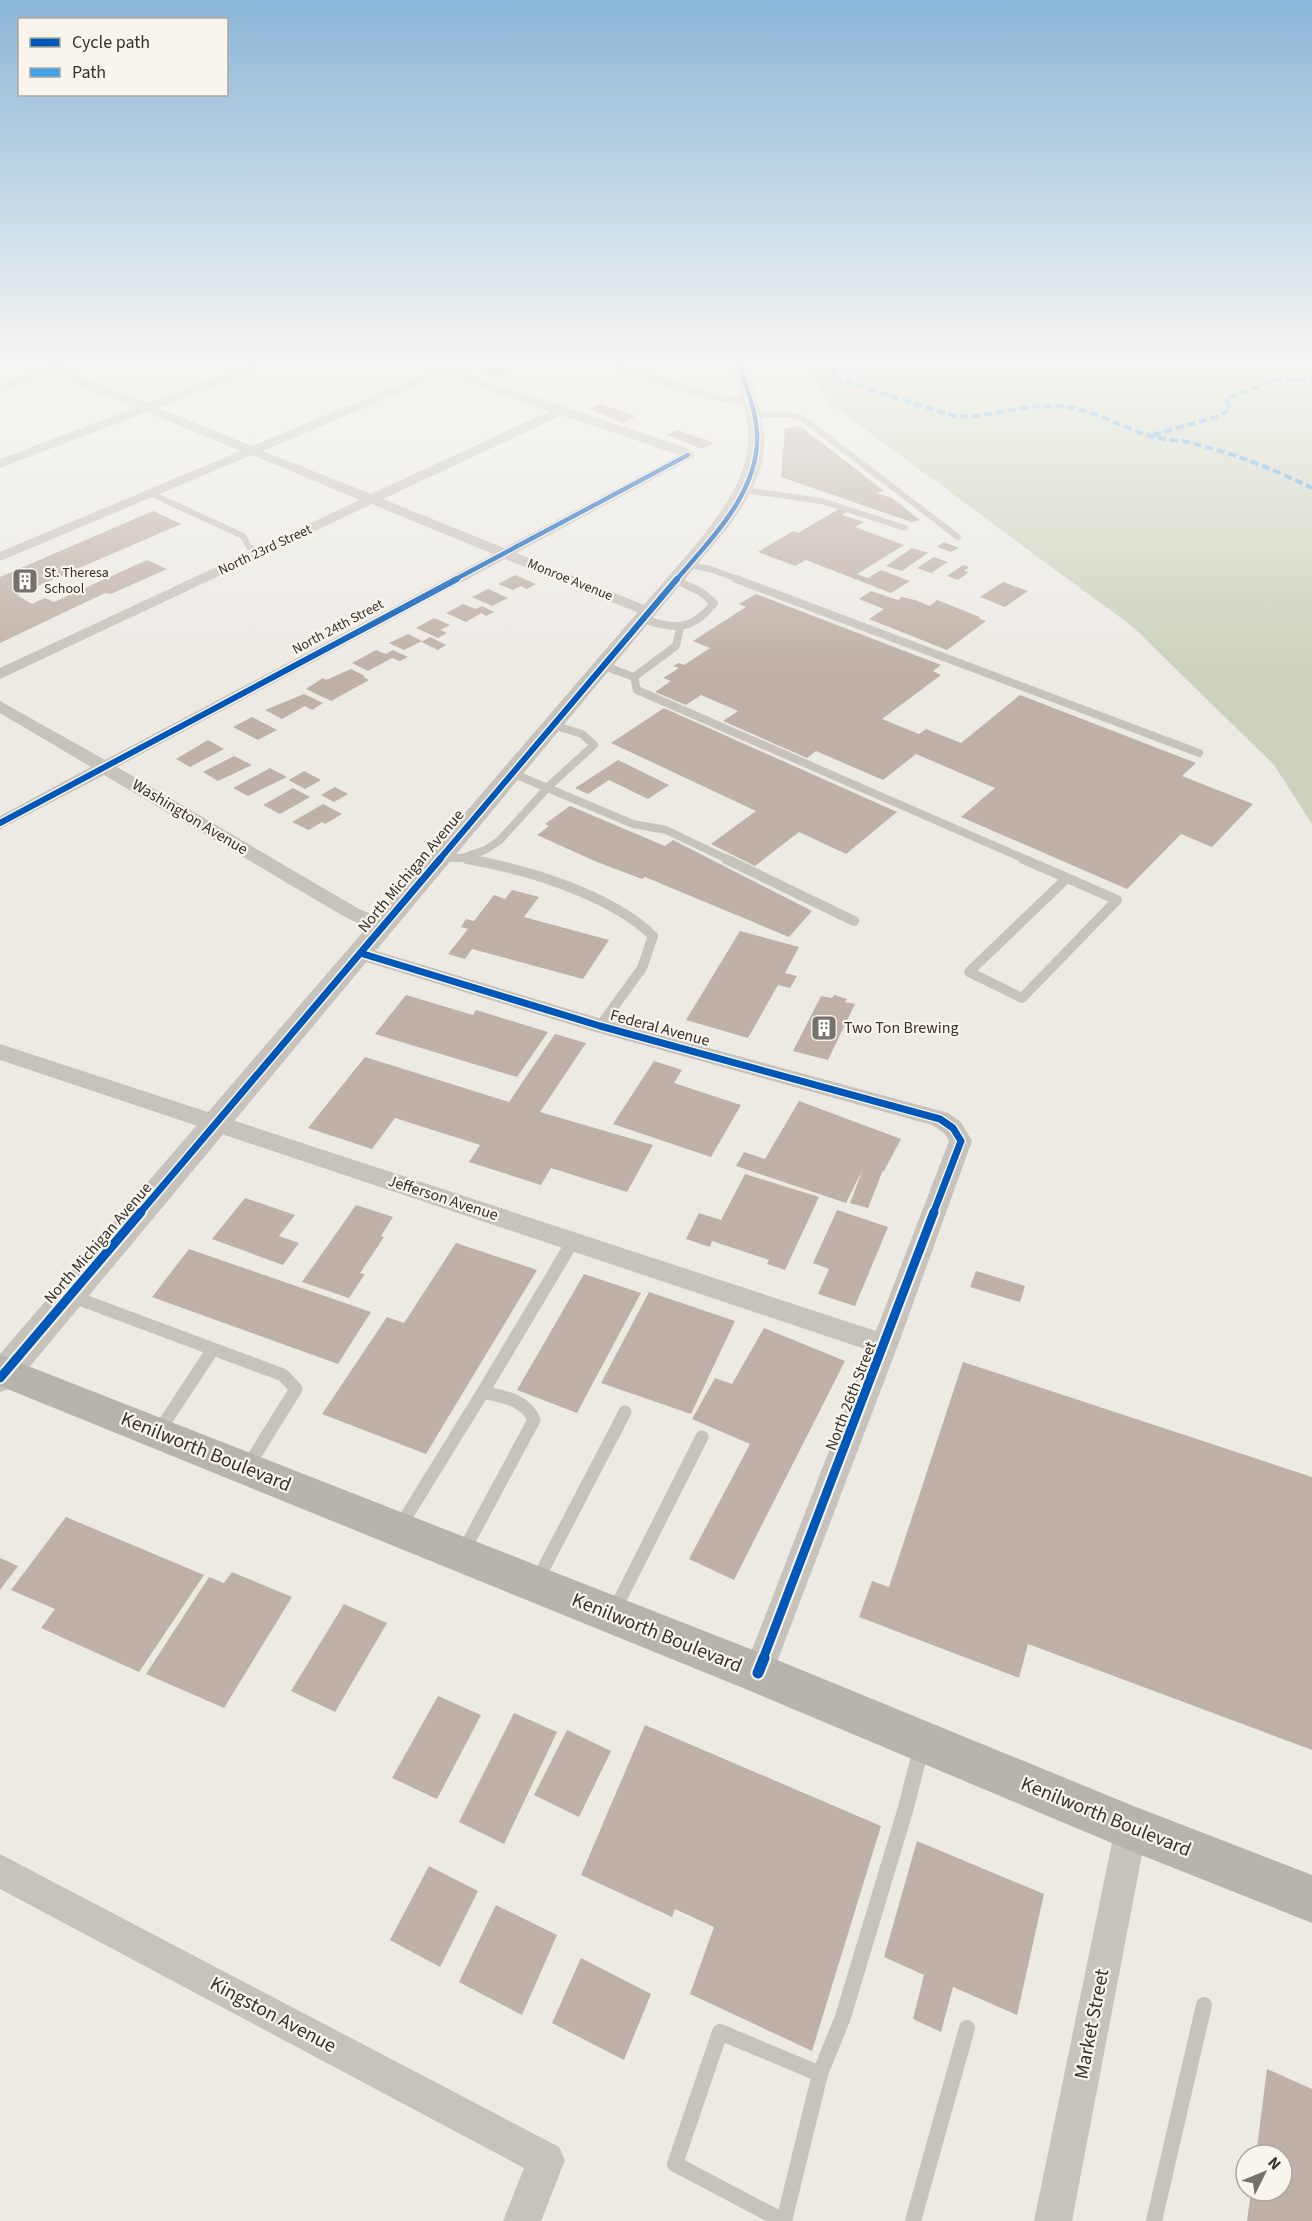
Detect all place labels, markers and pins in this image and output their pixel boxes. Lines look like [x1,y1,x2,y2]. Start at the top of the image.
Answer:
place label: St. Theresa School [44,563,109,599]
building icon: St. Theresa School [10,566,40,596]
building icon: Two Ton Brewing [809,1013,839,1043]
place label: Two Ton Brewing [844,1017,959,1039]

